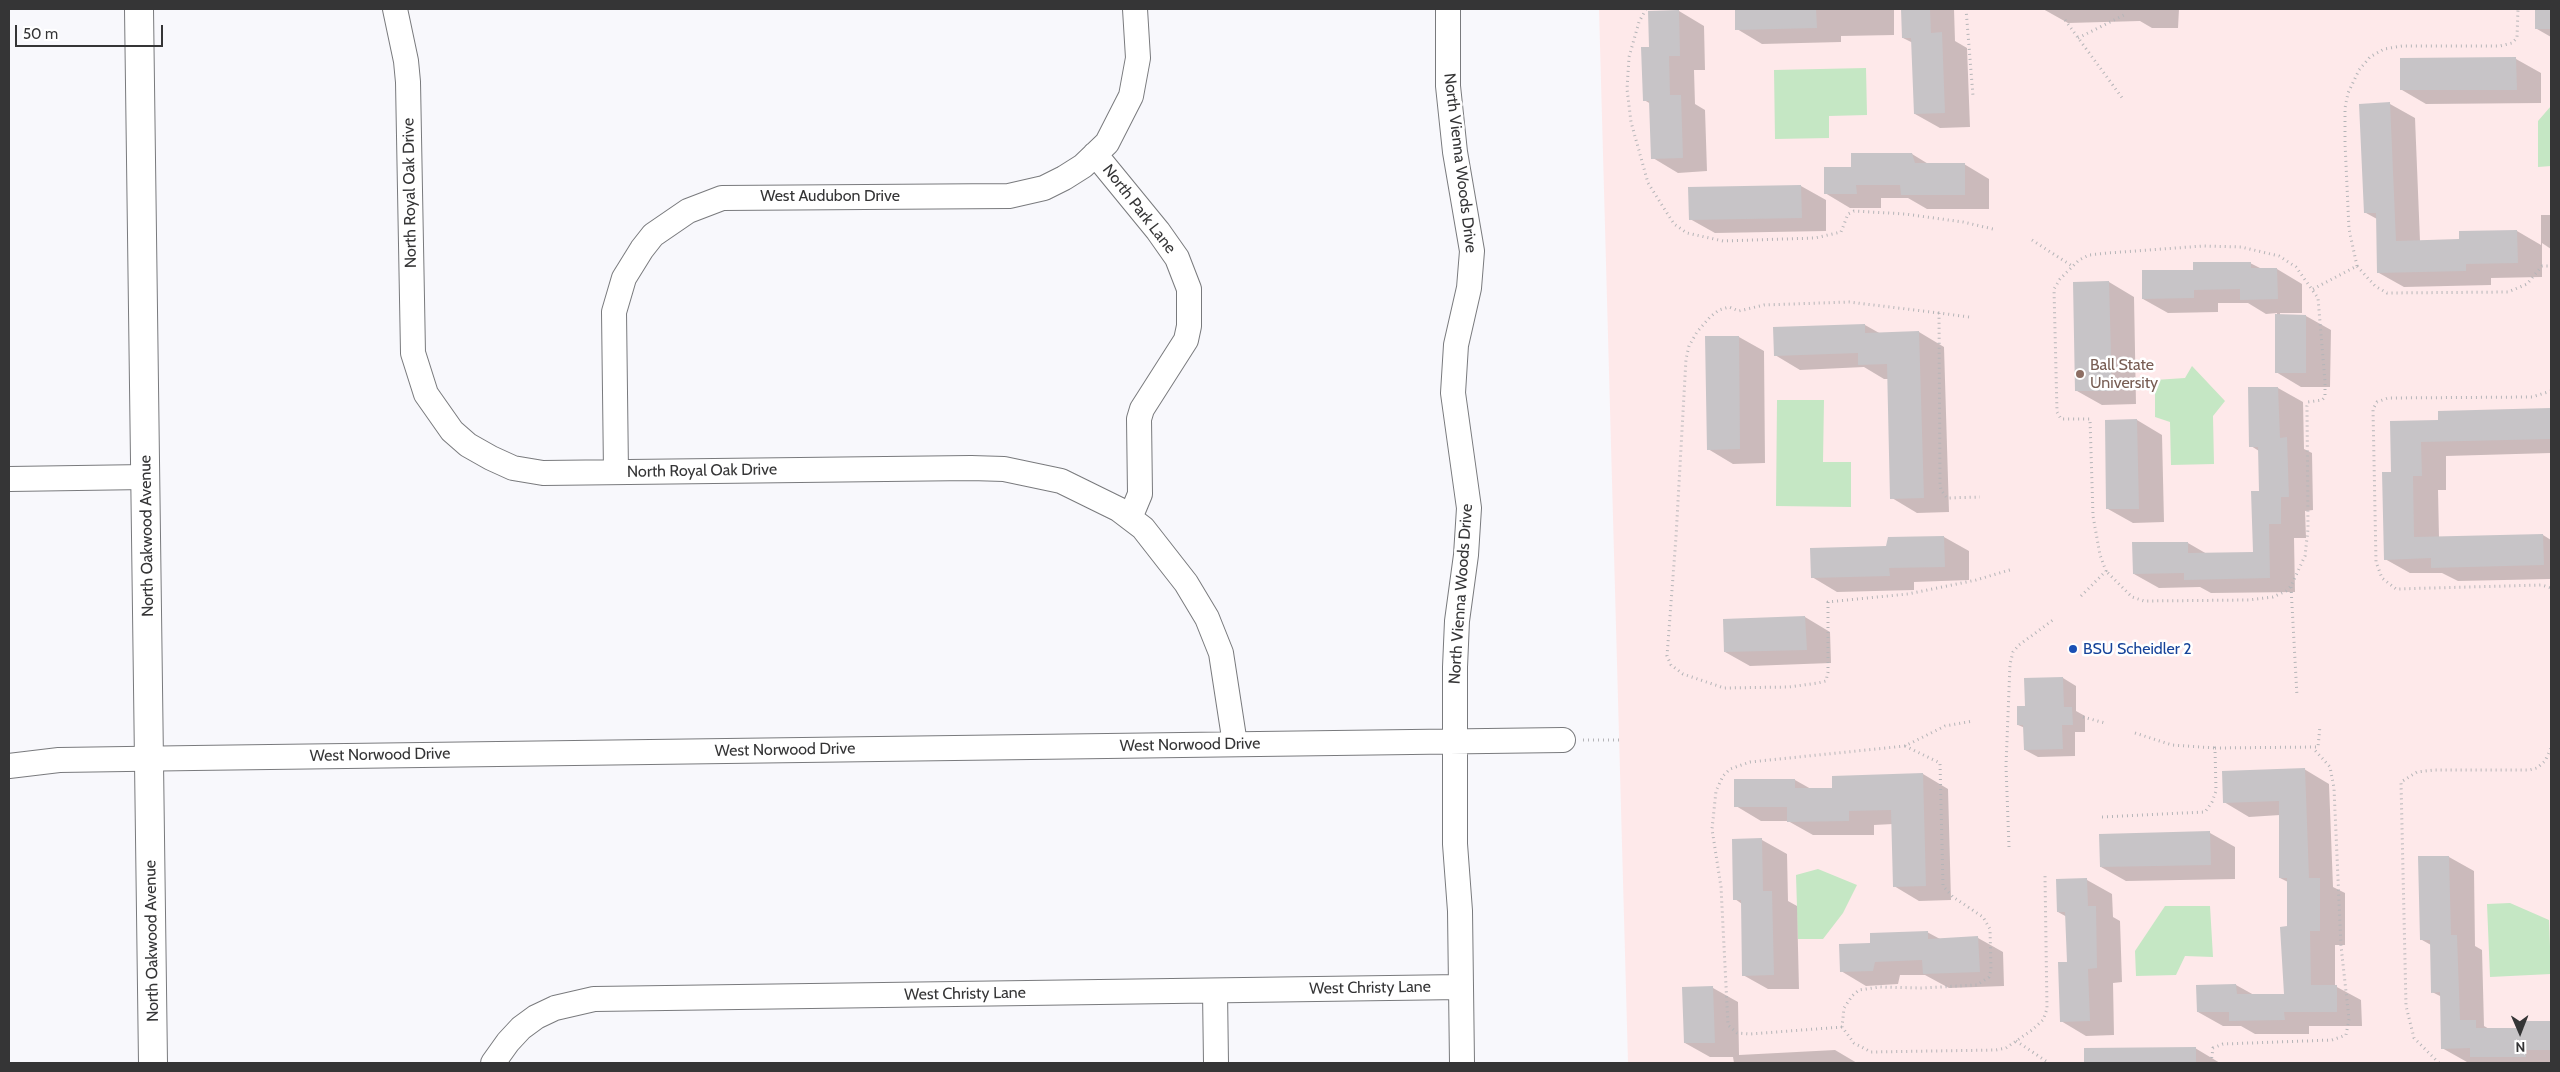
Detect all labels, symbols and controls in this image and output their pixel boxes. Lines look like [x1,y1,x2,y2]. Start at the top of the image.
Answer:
scale bar [18,15,165,47]
text: 50 m [23,25,58,43]
street label: North Vienna Woods Drive [1439,72,1481,254]
street label: North Royal Oak Drive [399,118,421,268]
street label: North Park Lane [1098,161,1180,257]
street label: West Audubon Drive [760,186,900,206]
place label: Ball State University [2090,355,2158,393]
marker: Ball State University [2074,368,2086,380]
street label: North Oakwood Avenue [136,455,158,617]
street label: North Royal Oak Drive [627,460,777,482]
street label: North Vienna Woods Drive [1445,503,1477,685]
place label: BSU Scheidler 2 [2083,639,2192,659]
marker: BSU Scheidler 2 [2067,643,2079,655]
street label: West Norwood Drive [1119,734,1261,756]
street label: West Norwood Drive [714,739,856,761]
street label: West Norwood Drive [309,744,451,766]
street label: North Oakwood Avenue [141,860,163,1022]
street label: West Christy Lane [1309,977,1431,999]
street label: West Christy Lane [904,983,1026,1005]
north arrow [2495,1007,2545,1057]
text: N [2515,1038,2525,1056]

